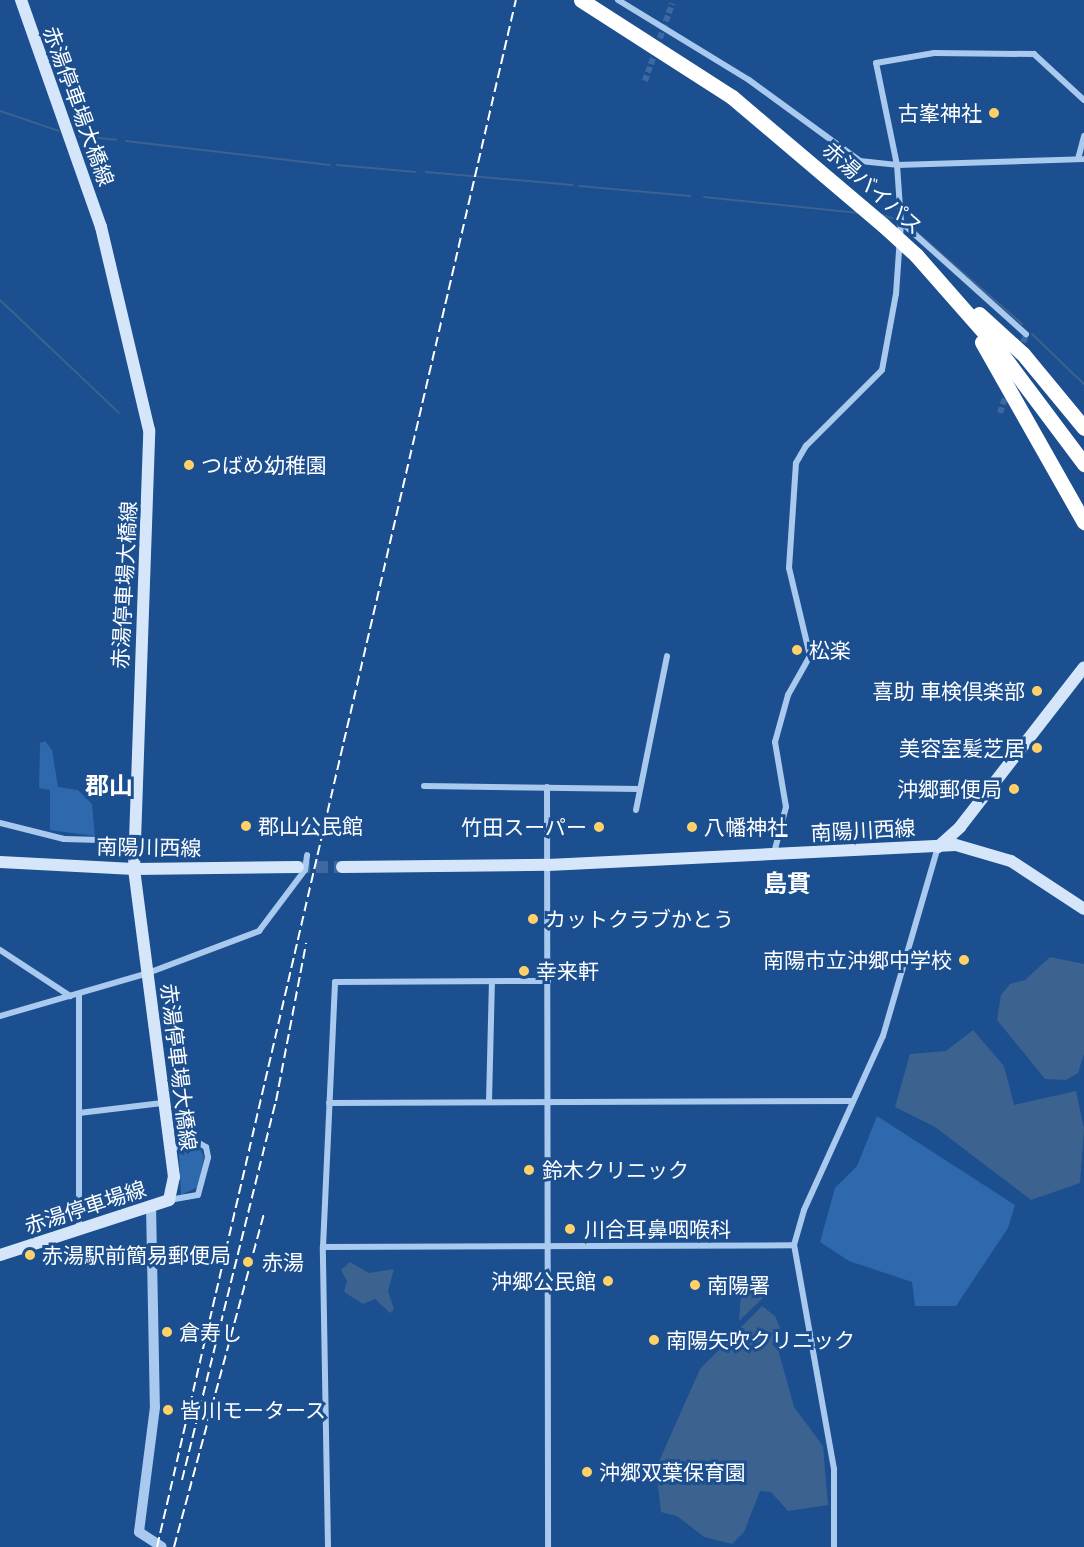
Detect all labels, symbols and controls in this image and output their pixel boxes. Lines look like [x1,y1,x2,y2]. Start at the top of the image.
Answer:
street label: 赤湯停車場大橋線 [38,23,120,189]
place label: 古峯神社 [898,100,982,126]
marker: 古峯神社 [987,106,1001,120]
street label: 赤湯バイパス [818,136,928,240]
place label: つばめ幼稚園 [201,452,327,478]
marker: つばめ幼稚園 [182,458,196,472]
street label: 赤湯停車場大橋線 [107,500,141,670]
place label: 松楽 [809,637,851,663]
marker: 松楽 [790,643,804,657]
place label: 喜助 車検倶楽部 [873,678,1025,704]
marker: 喜助 車検倶楽部 [1030,684,1044,698]
place label: 美容室髪芝居 [899,735,1025,761]
marker: 美容室髪芝居 [1030,741,1044,755]
district label: 郡山 [85,771,133,799]
place label: 沖郷郵便局 [897,776,1002,802]
marker: 沖郷郵便局 [1007,782,1021,796]
place label: 郡山公民館 [258,813,363,839]
place label: 竹田スーパー [461,814,587,840]
place label: 八幡神社 [704,814,788,840]
street label: 南陽川西線 [810,815,916,845]
marker: 郡山公民館 [239,819,253,833]
marker: 竹田スーパー [592,820,606,834]
marker: 八幡神社 [685,820,699,834]
street label: 南陽川西線 [96,833,202,861]
district label: 島貫 [763,869,811,897]
place label: カットクラブかとう [545,906,734,932]
marker: カットクラブかとう [526,912,540,926]
place label: 南陽市立沖郷中学校 [763,947,952,973]
marker: 南陽市立沖郷中学校 [957,953,971,967]
place label: 幸来軒 [536,958,599,984]
marker: 幸来軒 [517,964,531,978]
street label: 赤湯停車場大橋線 [156,982,202,1152]
place label: 鈴木クリニック [542,1157,689,1183]
marker: 鈴木クリニック [520,1161,538,1179]
street label: 赤湯停車場線 [21,1176,149,1238]
place label: 川合耳鼻咽喉科 [584,1216,731,1242]
marker: 川合耳鼻咽喉科 [561,1220,579,1238]
place label: 赤湯駅前簡易郵便局 [42,1242,231,1268]
marker: 赤湯駅前簡易郵便局 [23,1248,37,1262]
place label: 赤湯 [262,1249,304,1275]
marker: 赤湯 [239,1253,257,1271]
place label: 沖郷公民館 [491,1268,596,1294]
place label: 南陽署 [707,1272,770,1298]
marker: 沖郷公民館 [601,1274,615,1288]
marker: 南陽署 [688,1278,702,1292]
place label: 倉寿し [179,1319,242,1345]
marker: 倉寿し [160,1325,174,1339]
place label: 南陽矢吹クリニック [666,1327,855,1353]
marker: 南陽矢吹クリニック [647,1333,661,1347]
place label: 皆川モータース [180,1397,327,1423]
marker: 皆川モータース [161,1403,175,1417]
place label: 沖郷双葉保育園 [599,1459,746,1485]
marker: 沖郷双葉保育園 [580,1465,594,1479]

